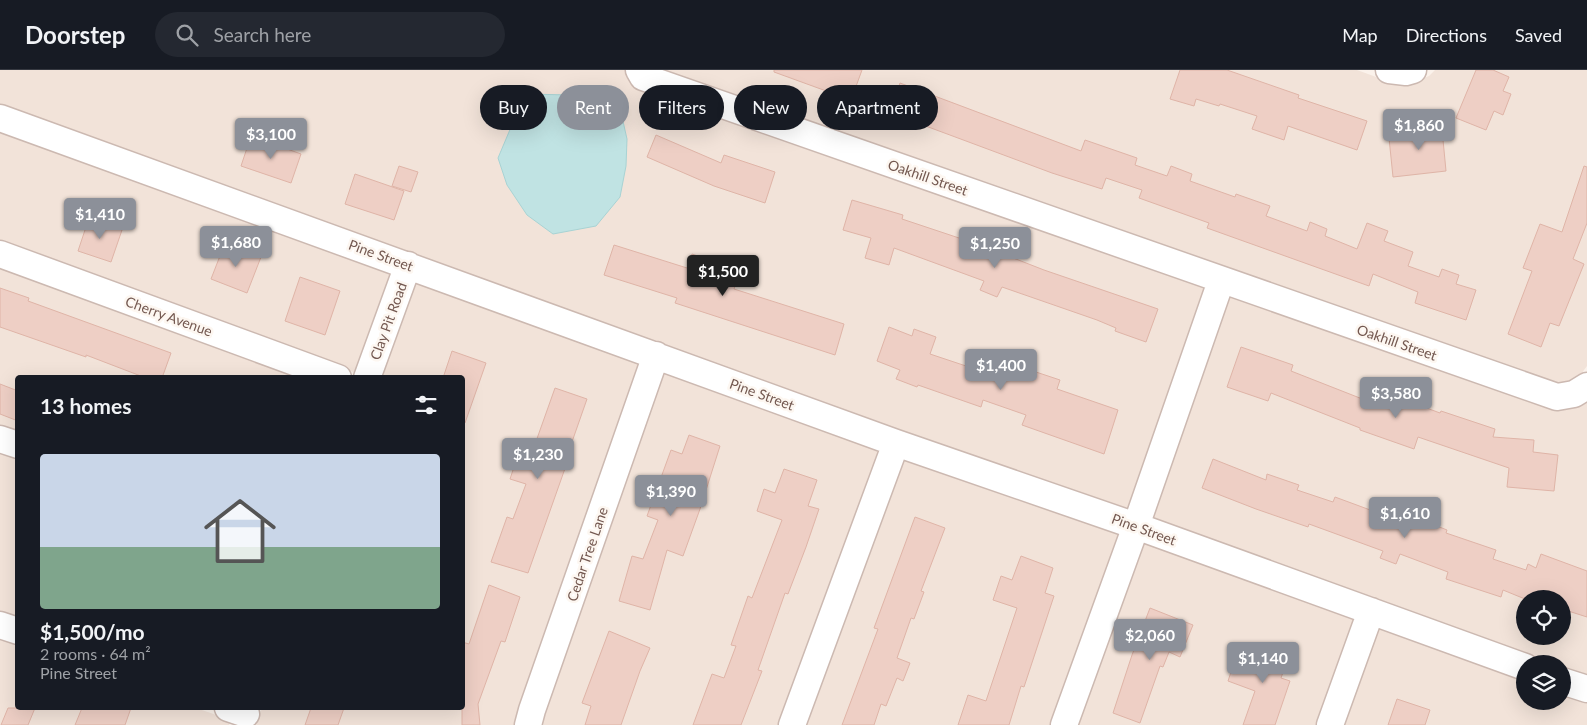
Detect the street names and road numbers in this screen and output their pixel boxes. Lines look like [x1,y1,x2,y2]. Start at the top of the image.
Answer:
street label: Oakhill Street [886,155,970,199]
street label: Pine Street [346,235,416,275]
street label: Clay Pit Road [366,280,410,362]
street label: Cherry Avenue [123,292,215,340]
street label: Oakhill Street [1355,320,1439,364]
street label: Pine Street [727,374,797,414]
street label: Cedar Tree Lane [563,505,611,603]
street label: Pine Street [1109,509,1179,549]

